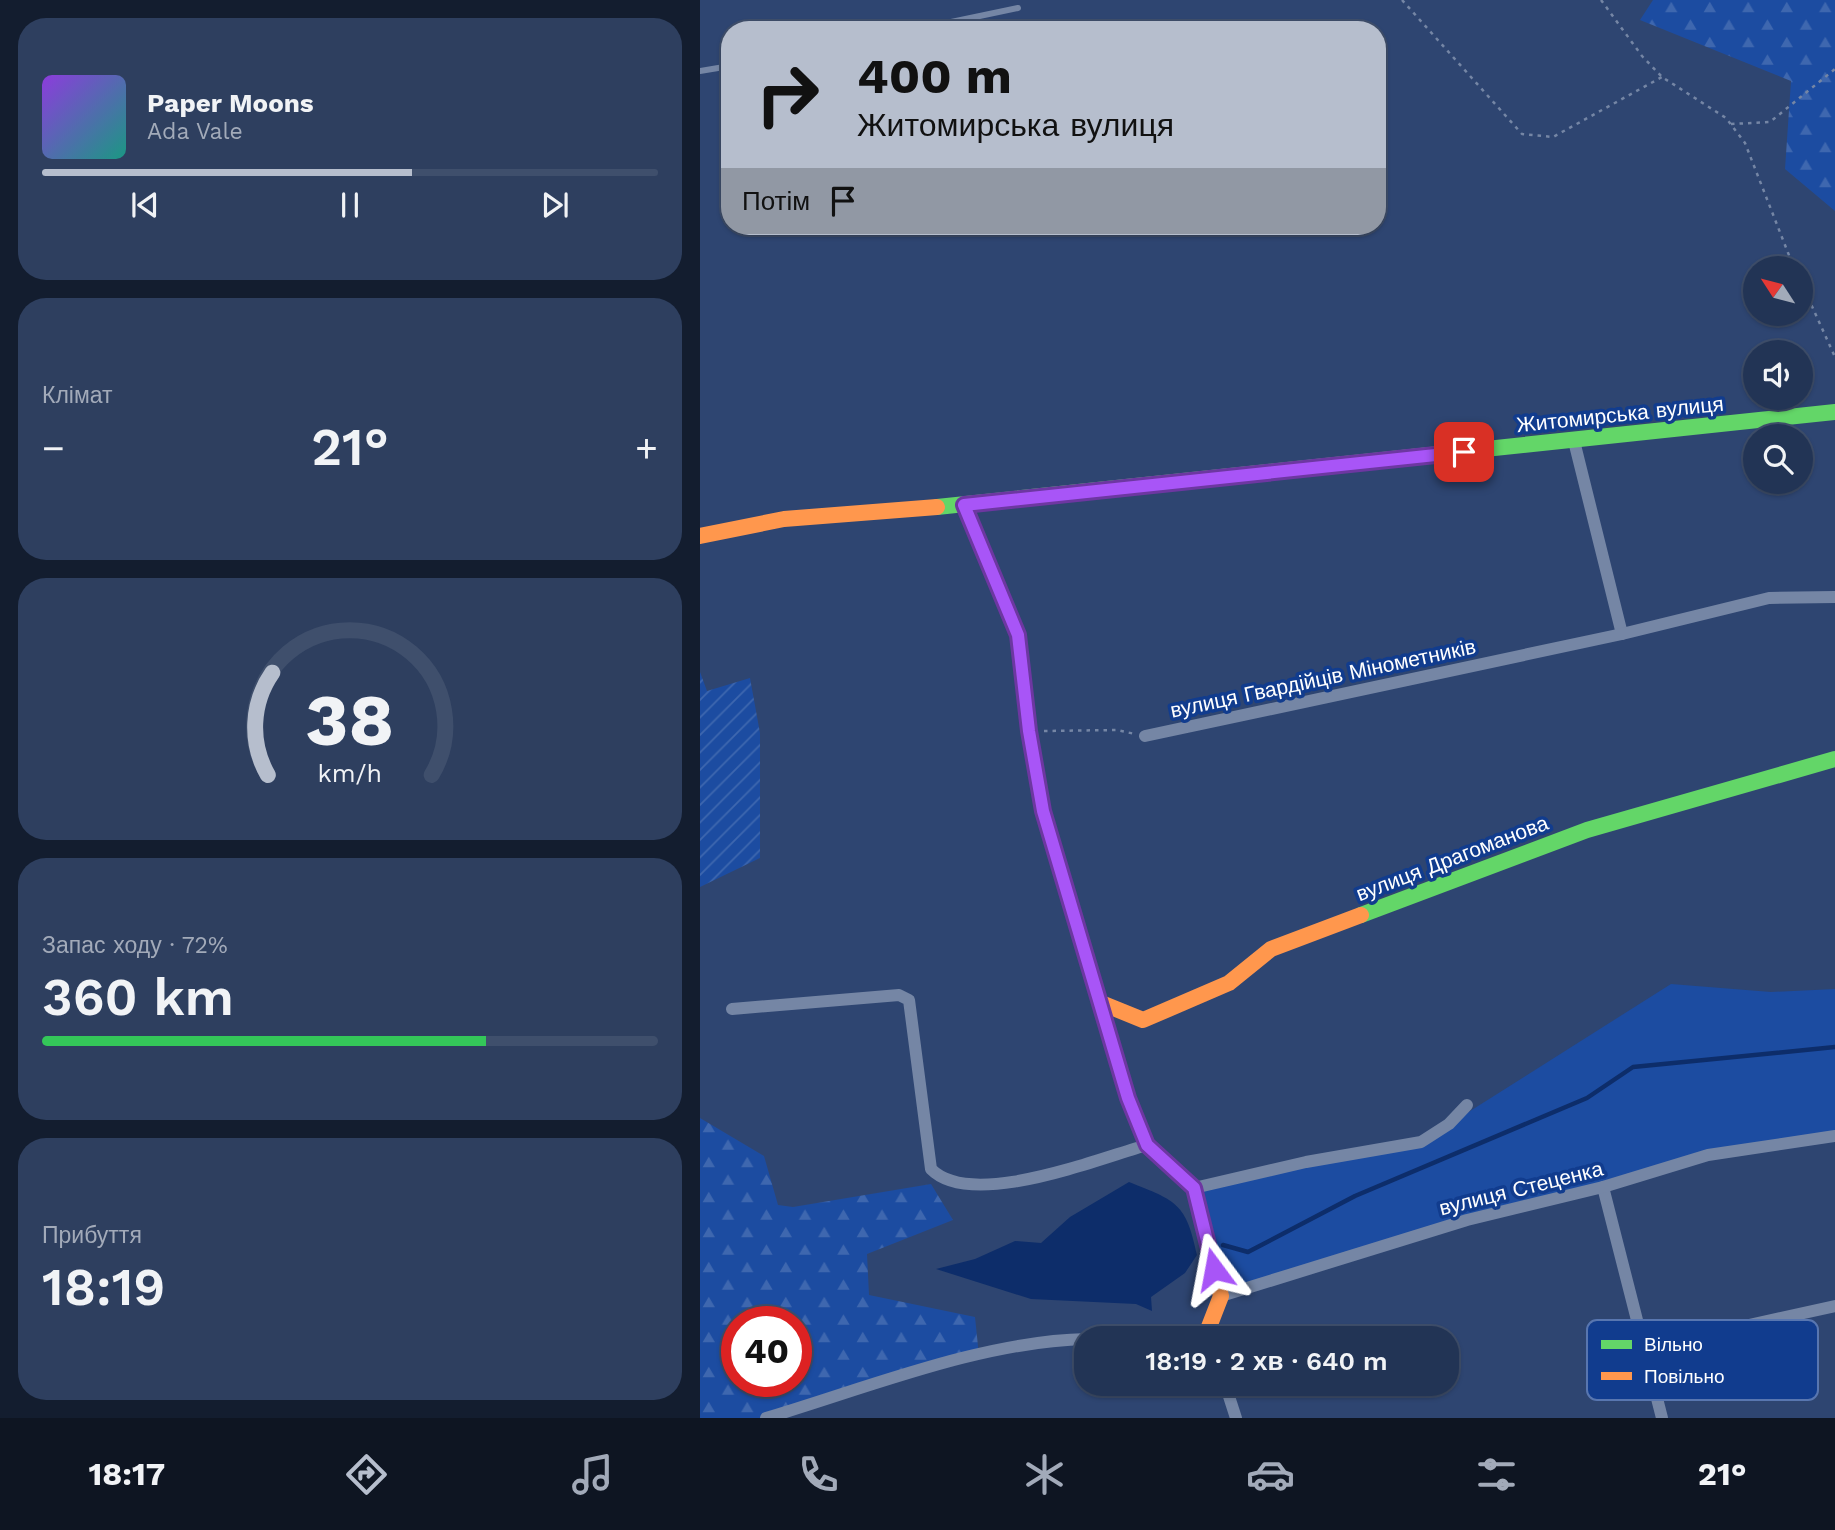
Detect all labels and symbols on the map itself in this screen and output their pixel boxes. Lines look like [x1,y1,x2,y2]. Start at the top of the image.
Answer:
north arrow [1743,256,1813,326]
street label: Житомирська вулиця [1515,391,1725,437]
pin [1434,422,1494,482]
street label: вулиця Гвардійців Мінометників [1168,633,1478,723]
street label: вулиця Драгоманова [1352,810,1552,906]
street label: вулиця Стеценка [1437,1155,1606,1220]
position arrow [1177,1232,1251,1306]
speed limit sign: 40 [721,1306,812,1397]
legend [1587,1320,1818,1400]
text: Вільно [1644,1333,1703,1356]
text: Повільно [1644,1365,1725,1388]

